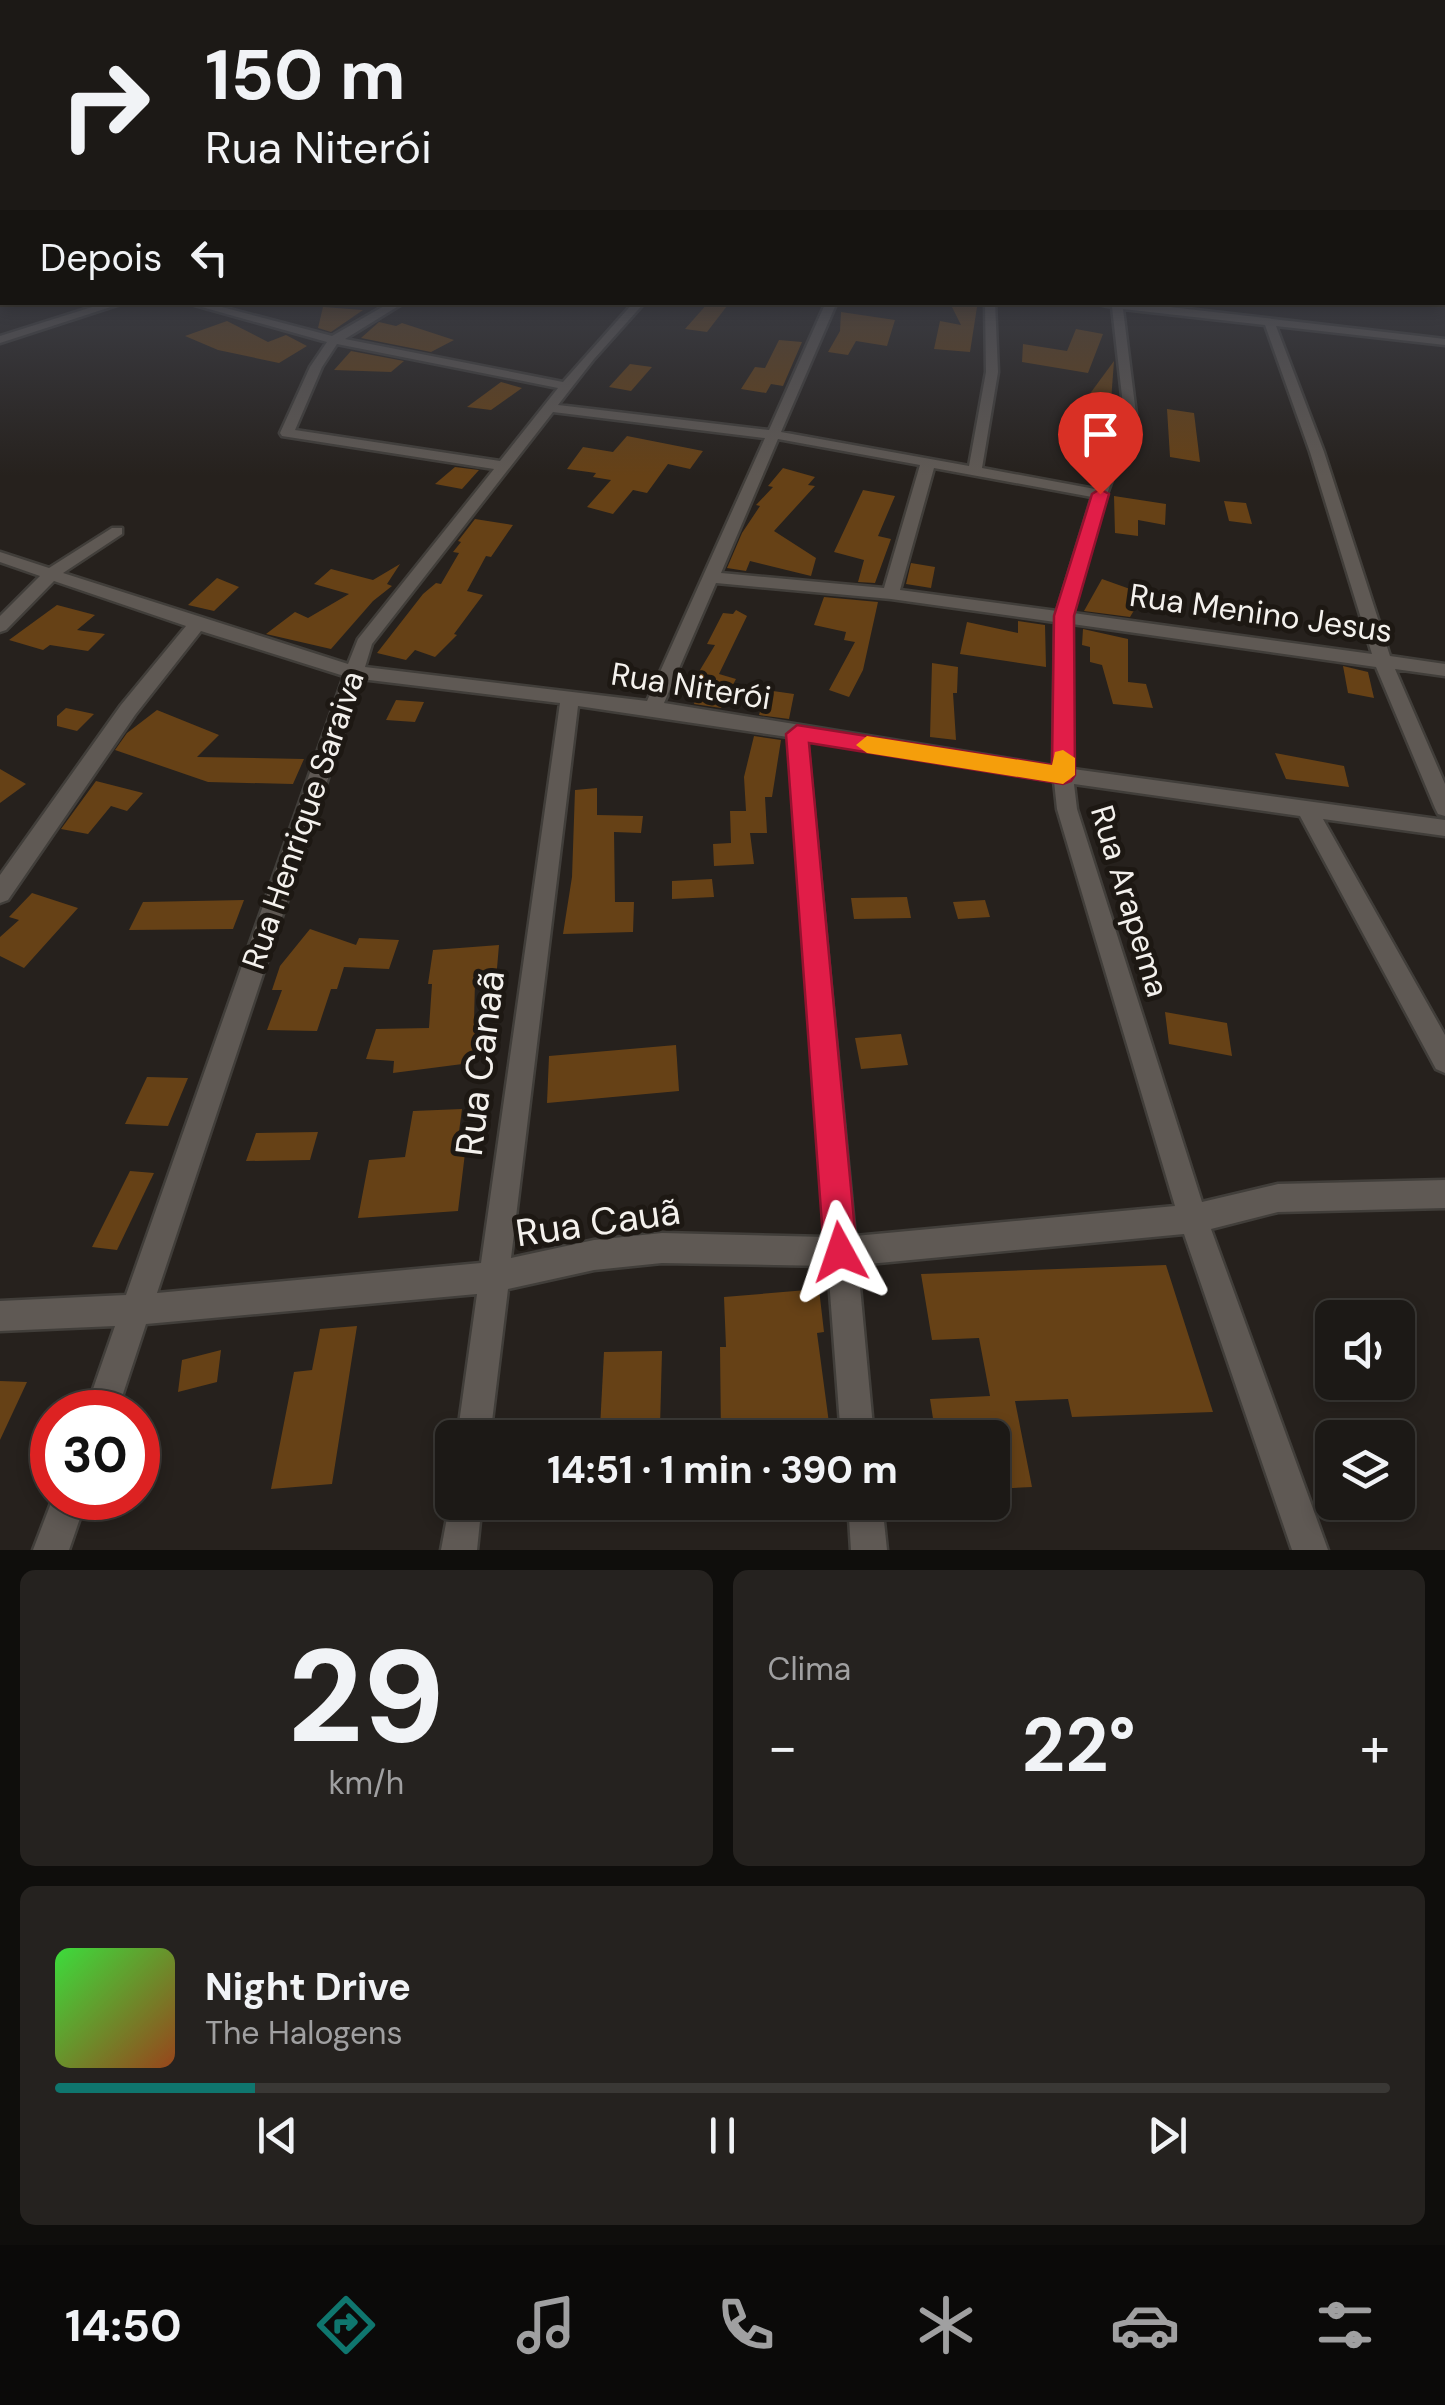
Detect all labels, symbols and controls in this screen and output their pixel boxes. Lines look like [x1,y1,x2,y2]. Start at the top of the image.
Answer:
text: 150 m [205,30,406,121]
icon: right [40,40,170,170]
text: Rua Niterói [205,118,432,177]
icon: left [182,230,237,285]
text: Depois [40,233,162,283]
pin [1058,392,1143,495]
icon: arrive [1073,407,1128,462]
street label: Rua Menino Jesus [1127,574,1395,652]
street label: Rua Niterói [608,653,774,719]
street label: Rua Henrique Saraiva [232,665,374,975]
street label: Rua Arapema [1081,800,1179,1002]
street label: Rua Canaã [444,968,516,1158]
street label: Rua Cauã [513,1186,683,1258]
position arrow [788,1200,892,1304]
map controls [1315,1300,1415,1520]
button: sound [1315,1300,1415,1400]
speed limit sign: 30 [30,1390,160,1520]
button: layers [1315,1420,1415,1520]
text: 14:51 · 1 min · 390 m [547,1445,898,1495]
text: 29 [288,1612,445,1781]
text: Clima [768,1648,851,1690]
text: 22° [1022,1697,1136,1794]
text: − [768,1711,798,1783]
text: + [1360,1711,1390,1783]
text: km/h [328,1762,404,1804]
text: Night Drive [205,1962,411,2012]
text: The Halogens [205,2012,403,2054]
icon: previous [250,2108,305,2163]
icon: pause [695,2108,750,2163]
icon: next [1140,2108,1195,2163]
icon: directions [311,2290,381,2360]
icon: music [511,2290,581,2360]
icon: phone [711,2290,781,2360]
icon: climate [911,2290,981,2360]
icon: car [1110,2290,1180,2360]
icon: filters [1310,2290,1380,2360]
text: 14:50 [65,2296,182,2355]

